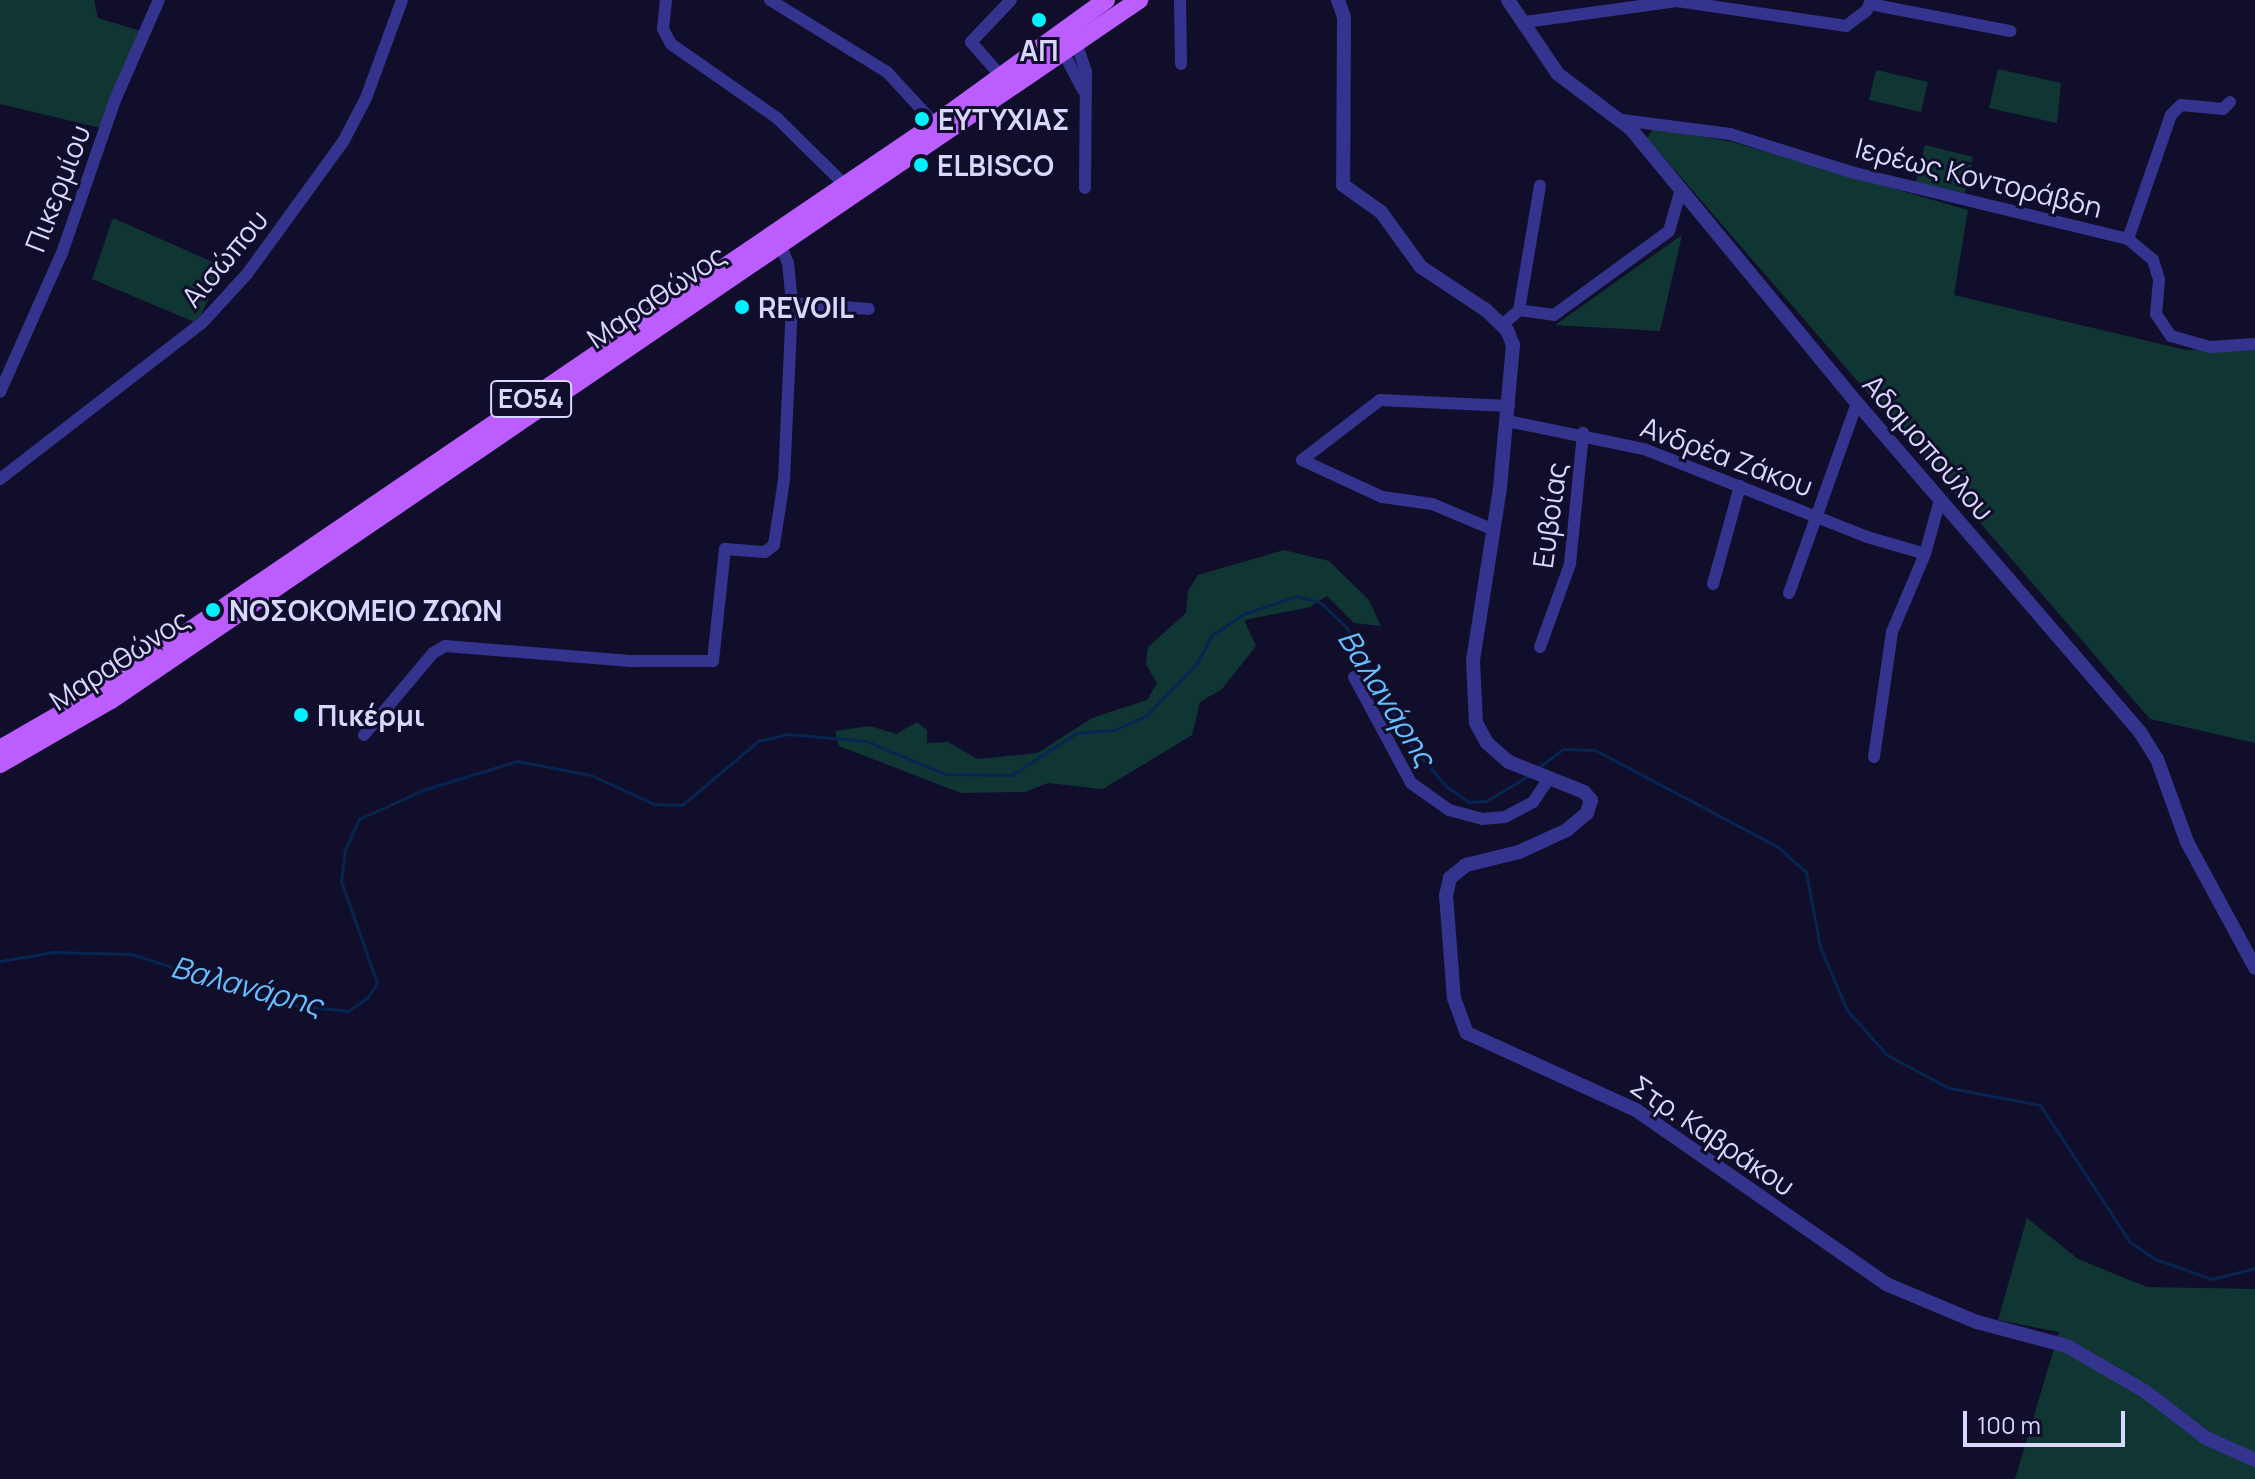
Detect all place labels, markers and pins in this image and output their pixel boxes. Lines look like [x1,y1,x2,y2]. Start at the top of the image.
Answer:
marker: ΑΠ [1030,11,1048,29]
place label: ΑΠ [1019,33,1059,67]
place label: ΕΥΤΥΧΙΑΣ [938,102,1069,136]
marker: ΕΥΤΥΧΙΑΣ [913,110,931,128]
place label: ELBISCO [937,148,1054,182]
marker: ELBISCO [912,156,930,174]
place label: REVOIL [758,290,854,324]
marker: REVOIL [733,298,751,316]
place label: ΝΟΣΟΚΟΜΕΙΟ ΖΩΩΝ [229,593,502,627]
marker: ΝΟΣΟΚΟΜΕΙΟ ΖΩΩΝ [204,601,222,619]
place label: Πικέρμι [317,698,425,732]
marker: Πικέρμι [292,706,310,724]

